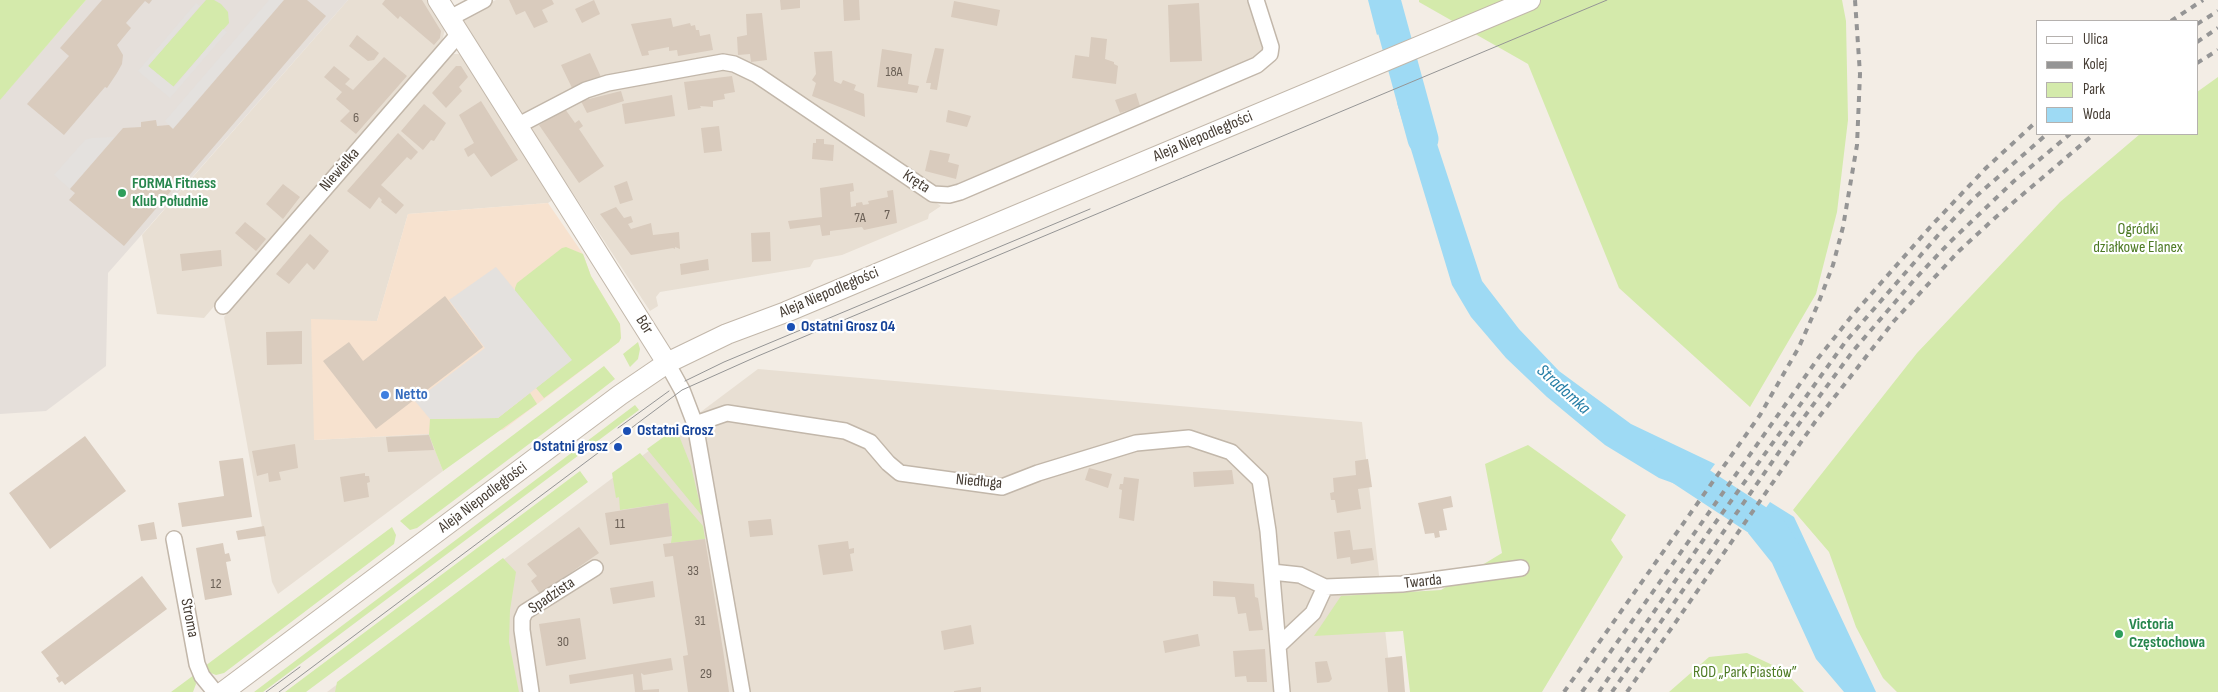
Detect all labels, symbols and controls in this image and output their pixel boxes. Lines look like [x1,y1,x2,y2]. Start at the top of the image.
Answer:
legend [2036,20,2198,135]
text: Ulica [2083,30,2108,49]
text: Kolej [2083,55,2107,74]
house number: 18A [885,64,903,80]
text: Park [2083,80,2105,99]
text: Woda [2083,105,2111,124]
street label: Aleja Niepodległości [1150,107,1256,167]
house number: 6 [353,110,359,126]
street label: Niewielka [316,144,364,196]
street label: Kręta [899,166,933,198]
place label: FORMA Fitness Klub Południe [132,174,216,212]
marker: FORMA Fitness Klub Południe [116,187,128,199]
house number: 7 [884,207,890,223]
house number: 7A [854,210,866,226]
park label: Ogródki działkowe Elanex [2093,220,2183,258]
street label: Aleja Niepodległości [776,263,882,323]
street label: Bór [631,312,657,338]
place label: Ostatni Grosz 04 [801,317,895,337]
marker: Ostatni Grosz 04 [785,321,797,333]
water label: Stradomka [1532,360,1594,420]
place label: Netto [395,385,428,405]
marker: Netto [379,389,391,401]
place label: Ostatni Grosz [637,421,714,441]
marker: Ostatni Grosz [621,425,633,437]
place label: Ostatni grosz [533,437,608,457]
marker: Ostatni grosz [612,441,624,453]
street label: Aleja Niepodległości [435,458,531,538]
street label: Niedługa [955,470,1003,494]
house number: 11 [615,516,625,532]
house number: 33 [687,563,699,579]
street label: Twarda [1403,570,1443,594]
street label: Spadzista [525,574,579,618]
house number: 12 [211,576,221,592]
street label: Stroma [176,597,202,639]
house number: 31 [695,613,705,629]
place label: Victoria Częstochowa [2129,615,2205,653]
marker: Victoria Częstochowa [2113,628,2125,640]
house number: 30 [557,634,569,650]
park label: ROD „Park Piastów” [1693,663,1797,683]
house number: 29 [700,666,712,682]

